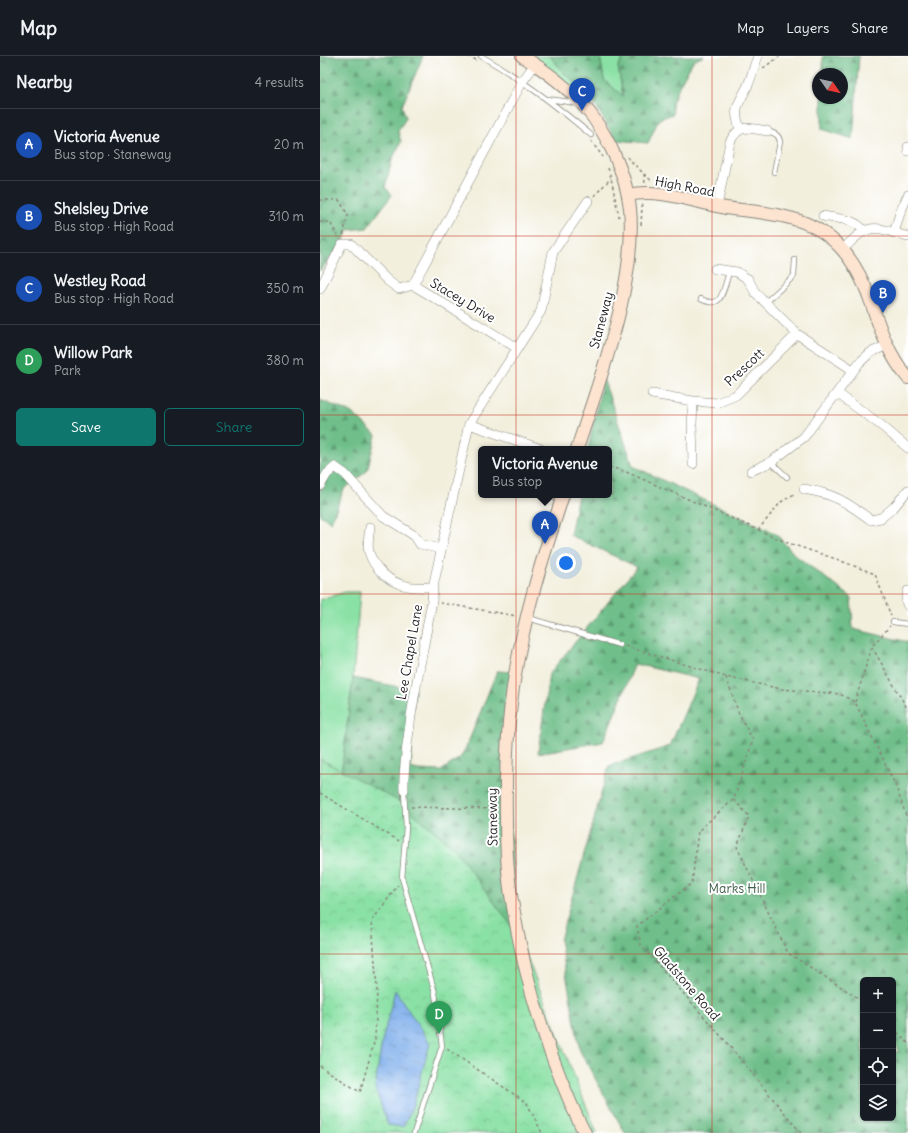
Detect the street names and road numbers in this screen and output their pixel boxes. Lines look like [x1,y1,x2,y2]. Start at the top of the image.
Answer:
street label: High Road [654,172,717,201]
street label: Stacey Drive [427,274,499,327]
street label: Staneway [586,290,617,350]
street label: Prescott [721,344,768,390]
street label: Lee Chapel Lane [393,603,426,701]
street label: Staneway [483,788,502,846]
street label: Gladstone Road [650,943,724,1024]

